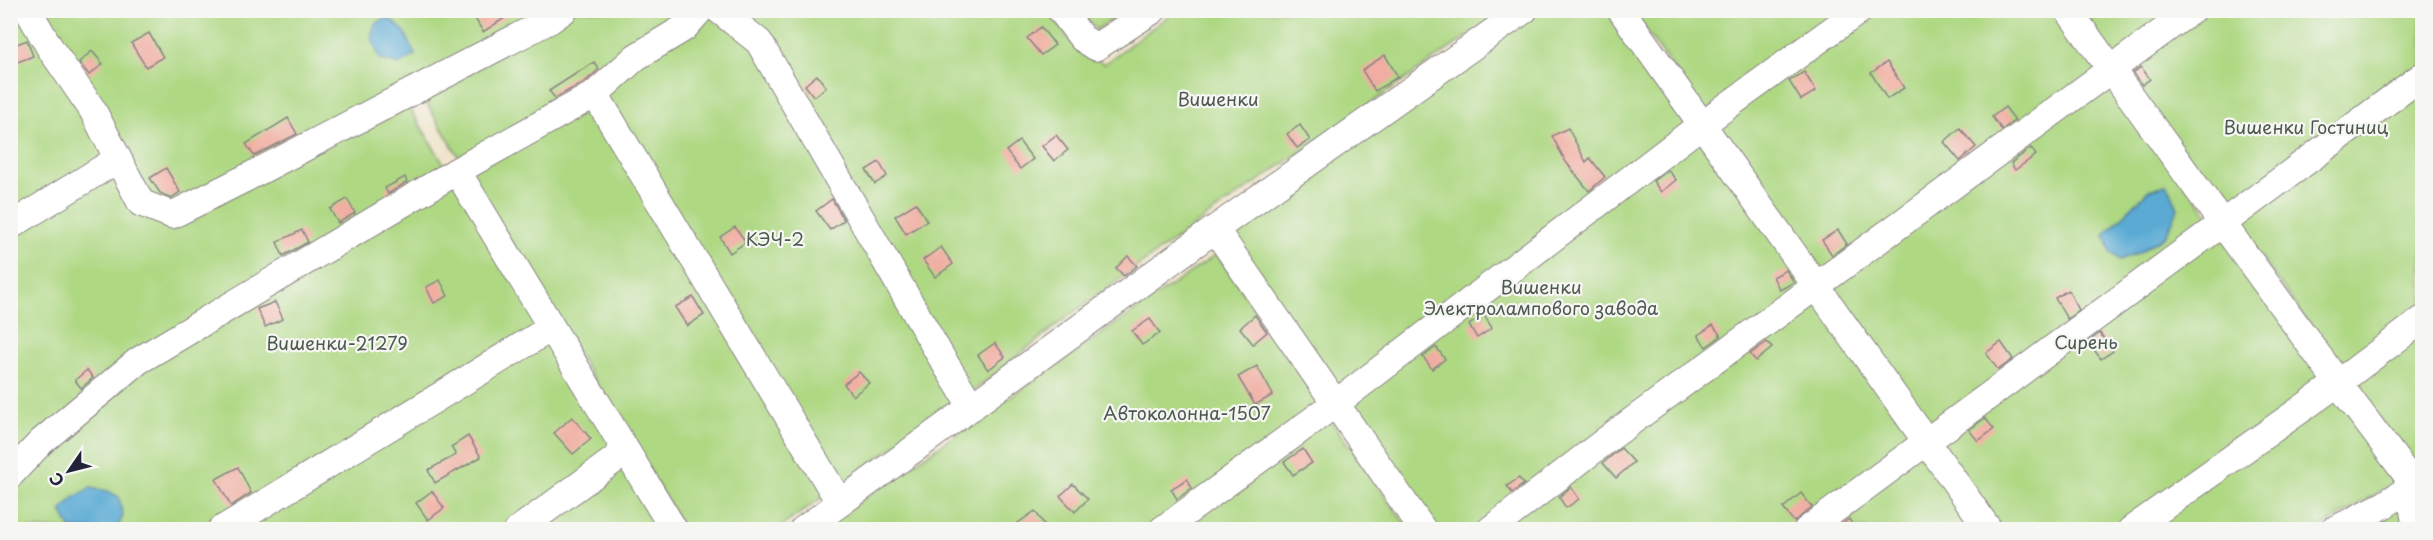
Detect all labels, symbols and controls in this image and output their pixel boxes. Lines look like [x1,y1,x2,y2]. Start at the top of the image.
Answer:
park label: Вишенки [1177,85,1259,112]
park label: Вишенки Гостиниц [2224,113,2388,140]
park label: КЭЧ-2 [746,225,804,252]
park label: Вишенки Электролампового завода [1424,273,1659,321]
park label: Сирень [2054,328,2118,355]
park label: Вишенки-21279 [266,329,408,356]
park label: Автоколонна-1507 [1103,399,1271,426]
north arrow [39,441,99,501]
text: С [43,468,69,492]

